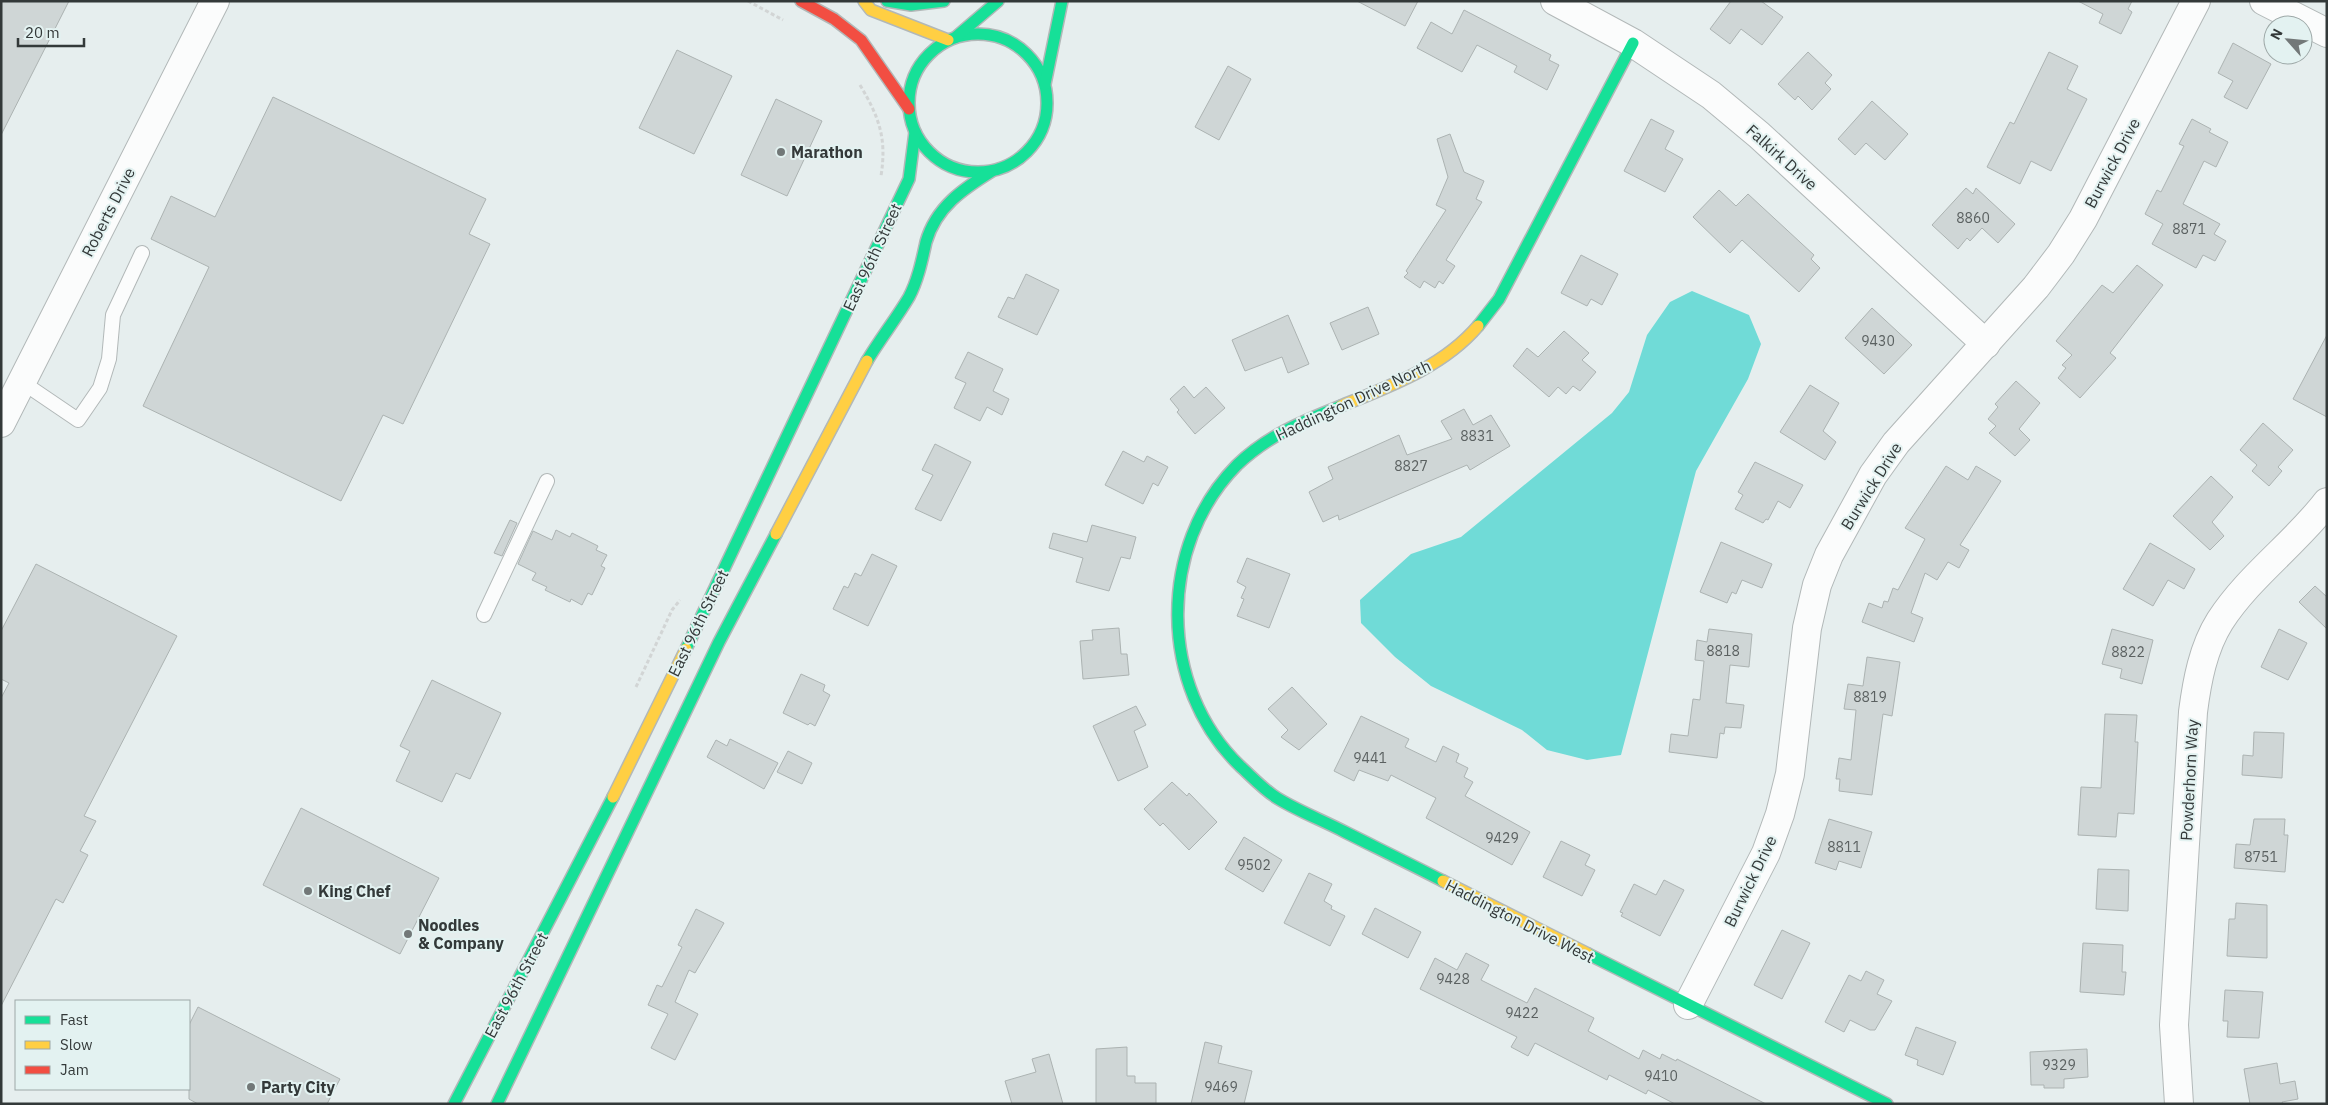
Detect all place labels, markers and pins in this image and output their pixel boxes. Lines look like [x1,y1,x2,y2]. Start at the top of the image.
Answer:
place label: Marathon [791,142,863,162]
marker: Marathon [775,146,787,158]
place label: King Chef [318,881,391,901]
marker: King Chef [302,885,314,897]
place label: Noodles & Company [418,915,504,953]
marker: Noodles & Company [402,928,414,940]
place label: Party City [261,1077,335,1097]
marker: Party City [245,1081,257,1093]

